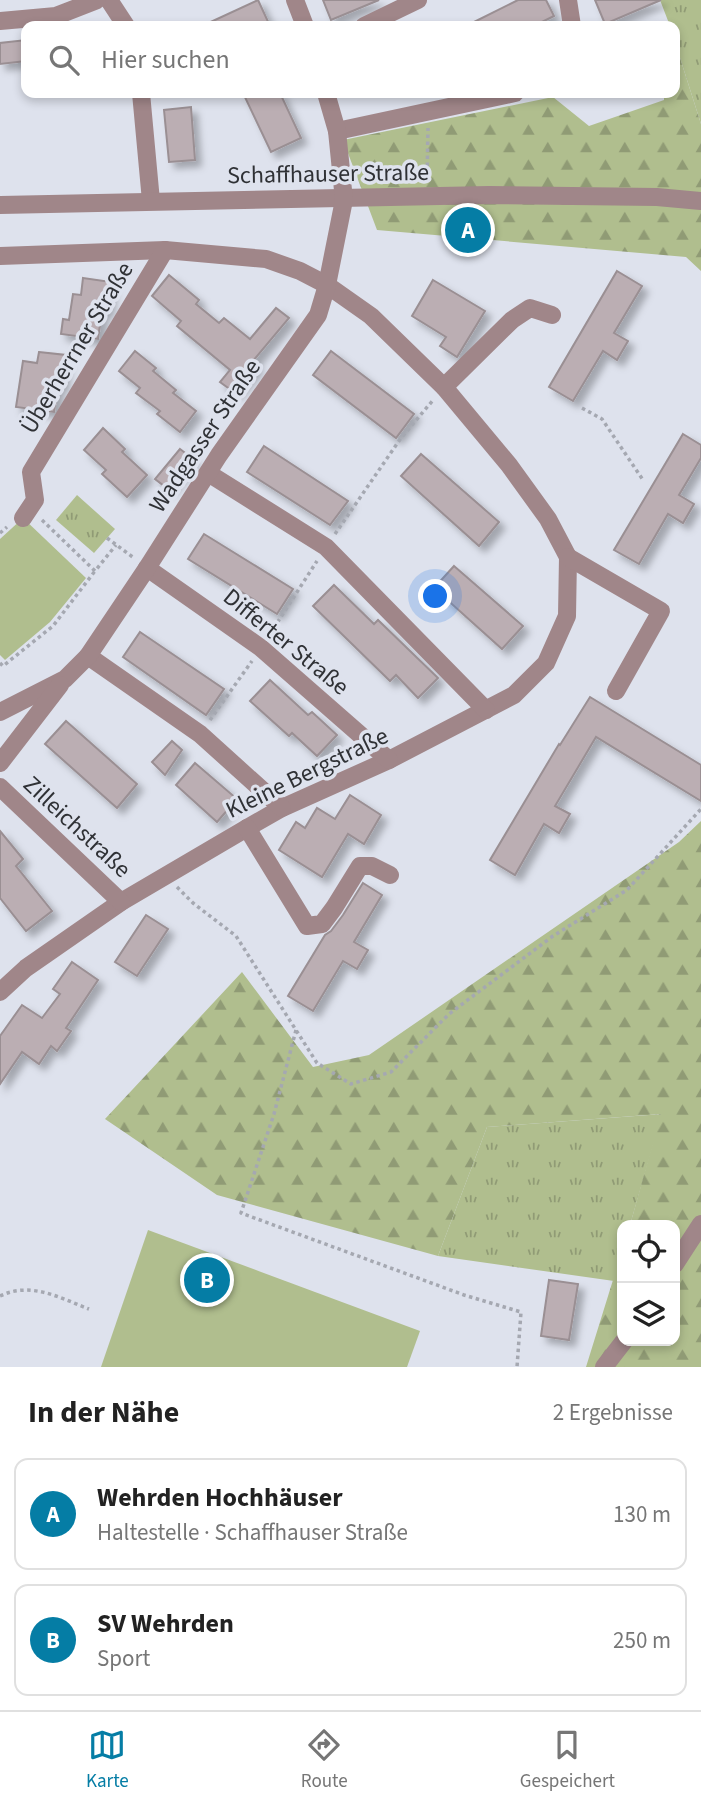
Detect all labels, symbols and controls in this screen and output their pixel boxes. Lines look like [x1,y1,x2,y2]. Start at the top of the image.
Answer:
search box [21,21,680,98]
icon: search [45,41,83,79]
text: Hier suchen [101,41,230,78]
street label: Schaffhauser Straße [227,155,429,193]
pin: A [445,204,491,256]
street label: Überherrner Straße [12,256,142,440]
street label: Wadgasser Straße [141,352,269,520]
your location [418,579,452,613]
street label: Differter Straße [215,580,357,704]
street label: Kleine Bergstraße [220,718,394,828]
street label: Zilleichstraße [15,768,139,886]
map controls [617,1220,680,1346]
button: locate [617,1220,680,1283]
pin: B [184,1254,230,1306]
button: layers [617,1283,680,1346]
text: In der Nähe [28,1391,179,1434]
text: 2 Ergebnisse [553,1396,673,1429]
text: Wehrden Hochhäuser [97,1479,343,1516]
text: A [46,1498,60,1531]
text: 130 m [613,1498,671,1531]
text: Haltestelle · Schaffhauser Straße [97,1516,408,1549]
text: SV Wehrden [97,1605,234,1642]
text: B [46,1624,60,1657]
text: 250 m [613,1624,671,1657]
text: Sport [97,1642,150,1675]
tab: Karte [86,1726,129,1795]
tab: Route [301,1726,348,1795]
tab: Gespeichert [520,1726,615,1795]

